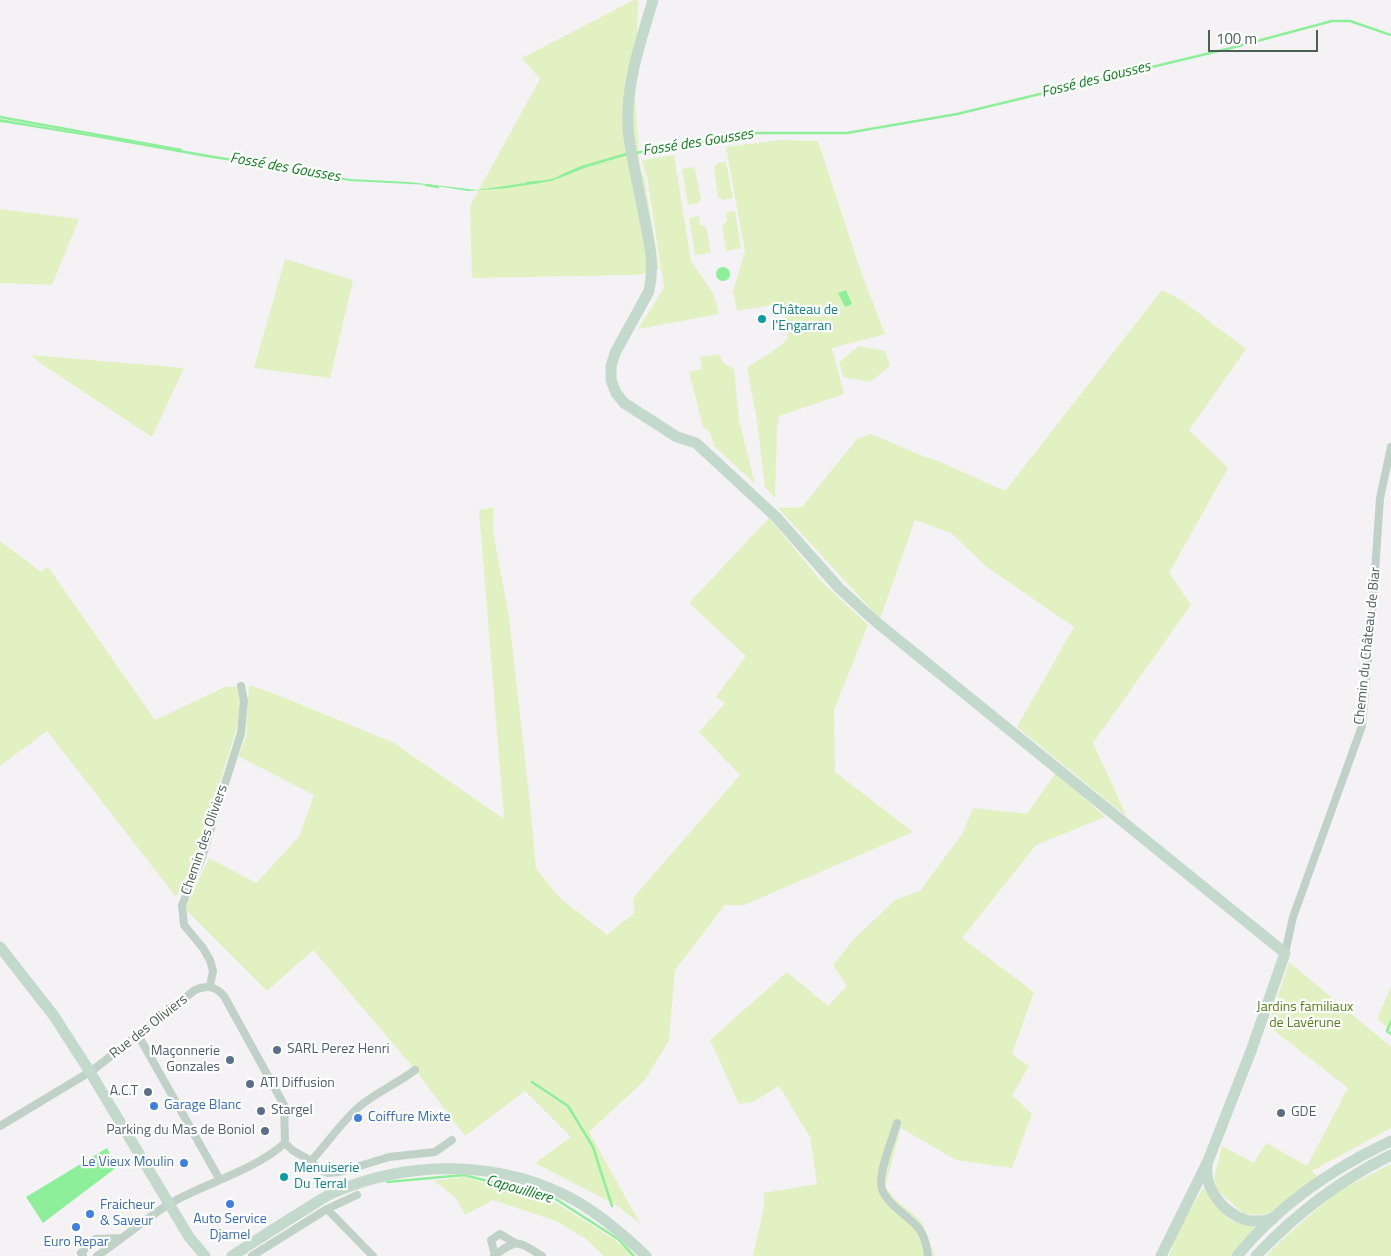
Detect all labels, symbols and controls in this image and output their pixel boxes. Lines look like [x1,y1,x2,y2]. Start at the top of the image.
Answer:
scale bar [1211,20,1321,52]
text: 100 m [1216,27,1257,50]
water label: Fossé des Gousses [1040,58,1152,102]
water label: Fossé des Gousses [642,125,754,161]
water label: Fossé des Gousses [229,149,341,187]
place label: Château de l'Engarran [772,303,838,336]
marker: Château de l'Engarran [756,313,768,325]
street label: Chemin du Château de Biar [1351,566,1385,726]
street label: Chemin des Oliviers [178,783,232,897]
street label: Rue des Oliviers [107,991,191,1063]
park label: Jardins familiaux de Lavérune [1257,1000,1353,1032]
place label: SARL Perez Henri [287,1042,390,1058]
place label: Maçonnerie Gonzales [151,1044,220,1076]
marker: SARL Perez Henri [271,1044,283,1056]
marker: Maçonnerie Gonzales [224,1054,236,1066]
place label: ATI Diffusion [260,1076,335,1092]
marker: ATI Diffusion [244,1078,256,1090]
place label: A.C.T [110,1084,138,1100]
marker: A.C.T [142,1086,154,1098]
place label: Garage Blanc [164,1098,241,1114]
marker: Garage Blanc [148,1100,160,1112]
place label: Stargel [271,1103,313,1119]
marker: Stargel [255,1105,267,1117]
place label: GDE [1291,1105,1316,1121]
marker: GDE [1275,1107,1287,1119]
place label: Coiffure Mixte [368,1110,451,1126]
marker: Coiffure Mixte [352,1112,364,1124]
place label: Parking du Mas de Boniol [106,1123,255,1139]
marker: Parking du Mas de Boniol [259,1125,271,1137]
place label: Le Vieux Moulin [82,1155,174,1171]
marker: Le Vieux Moulin [178,1157,190,1169]
place label: Menuiserie Du Terral [294,1161,359,1194]
marker: Menuiserie Du Terral [278,1171,290,1183]
water label: Capouilliere [484,1172,554,1208]
place label: Fraicheur & Saveur [100,1198,155,1230]
marker: Auto Service Djamel [224,1198,236,1210]
marker: Fraicheur & Saveur [84,1208,96,1220]
place label: Auto Service Djamel [193,1212,267,1244]
marker: Euro Repar [70,1221,82,1233]
place label: Euro Repar [43,1235,109,1251]

